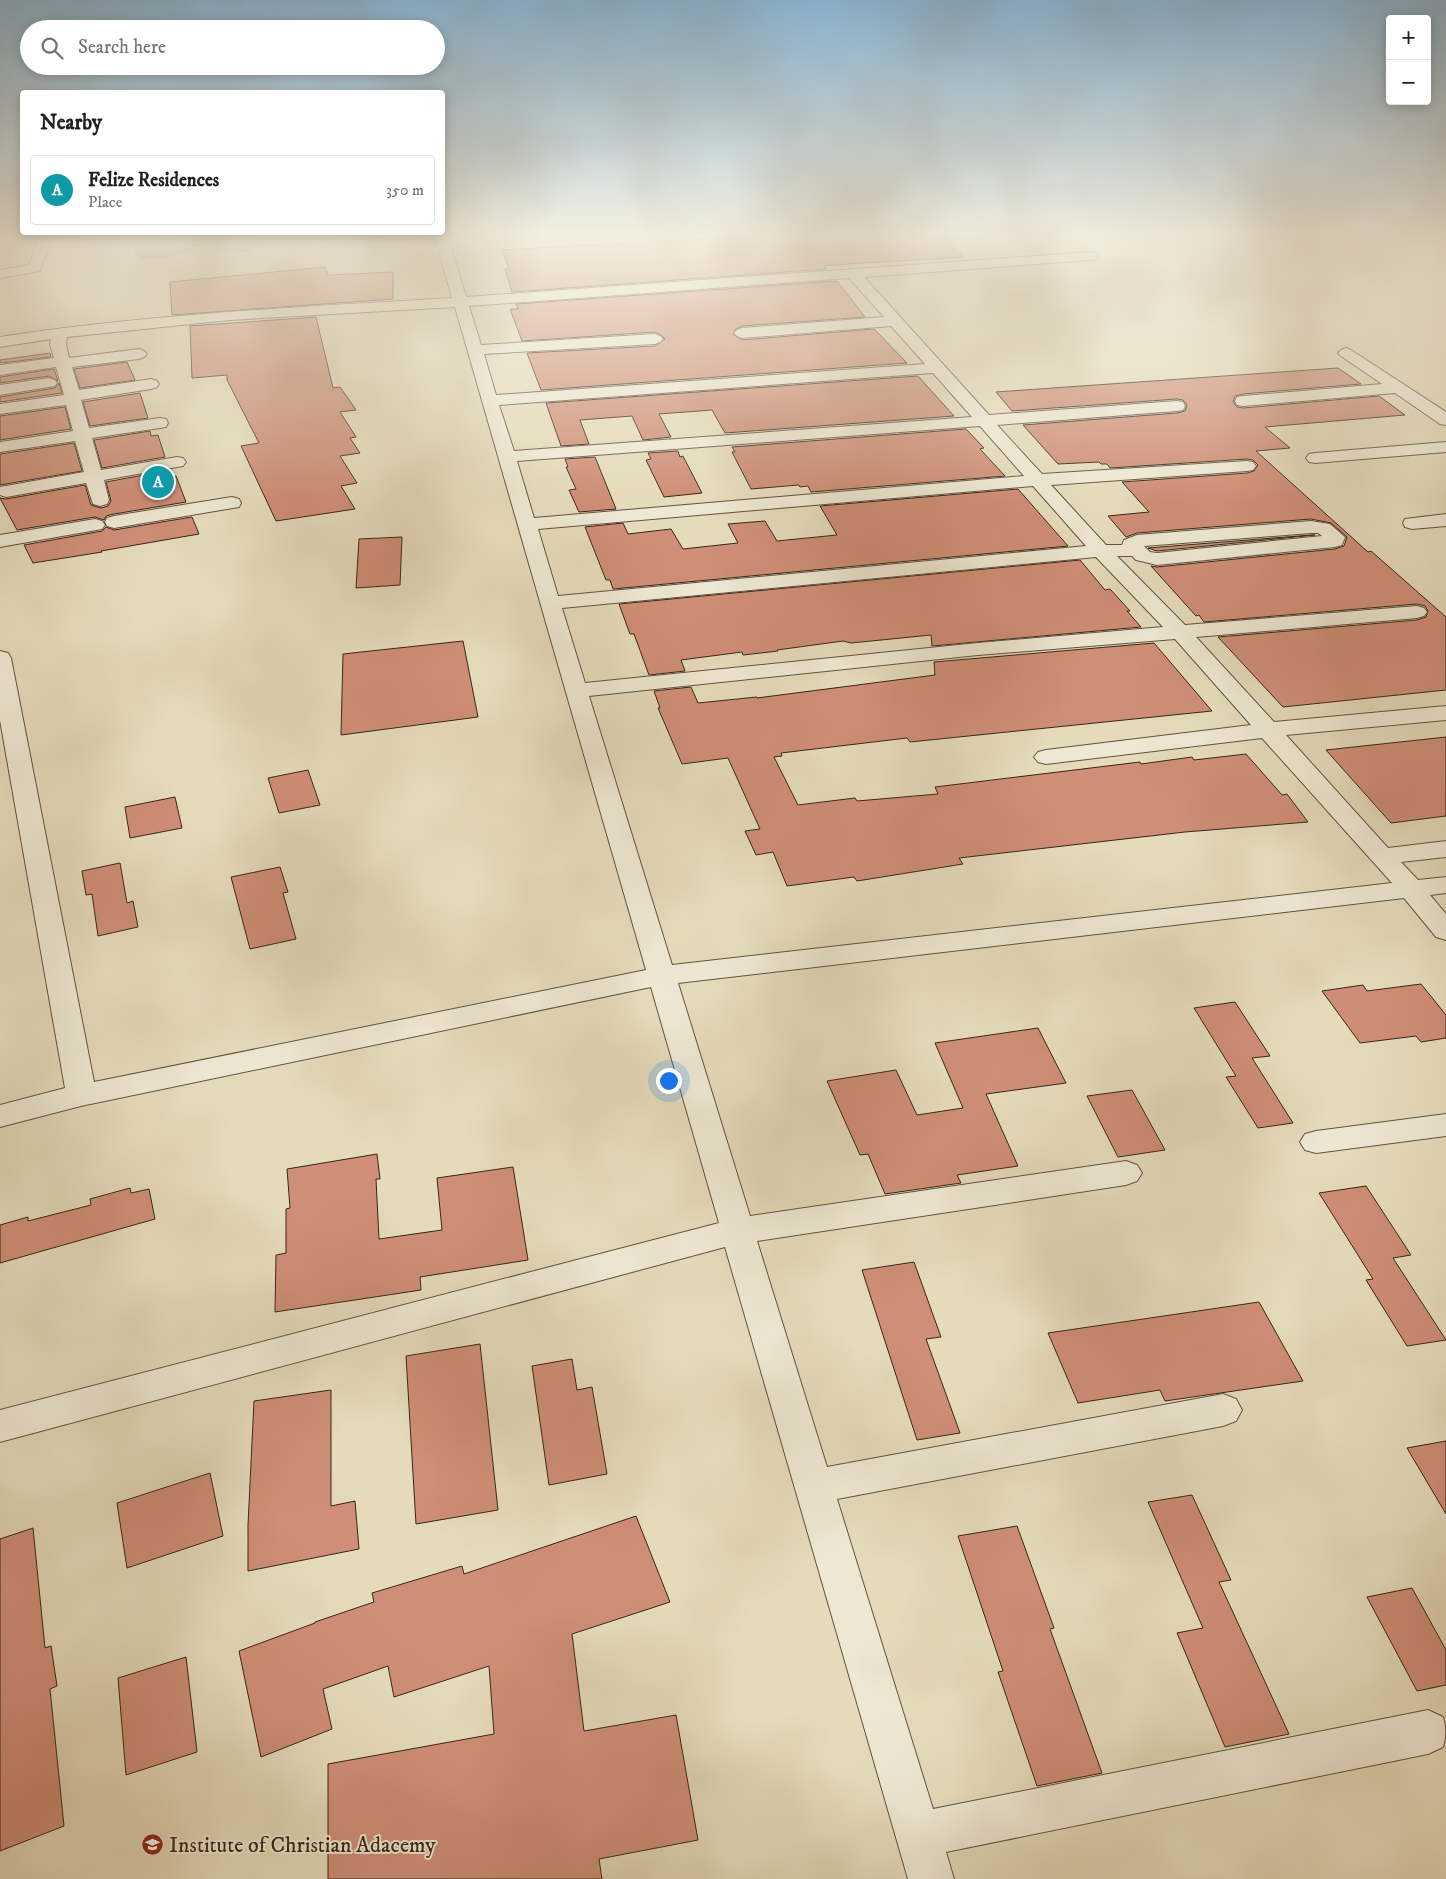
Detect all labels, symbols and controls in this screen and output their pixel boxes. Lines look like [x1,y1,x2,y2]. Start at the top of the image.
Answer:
map controls [1386,15,1431,105]
button: + [1386,15,1431,60]
search box [20,20,445,75]
icon: search [38,34,66,62]
text: Search here [78,36,166,59]
button: − [1386,60,1431,105]
text: Nearby [40,110,102,136]
text: Felize Residences [88,169,219,192]
text: A [52,180,62,200]
text: 350 m [386,180,424,200]
text: Place [88,192,122,212]
pin: A [142,463,174,501]
your location [656,1068,682,1094]
place label: Institute of Christian Adacemy [169,1832,436,1859]
school or university icon: Institute of Christian Adacemy [141,1833,165,1857]

